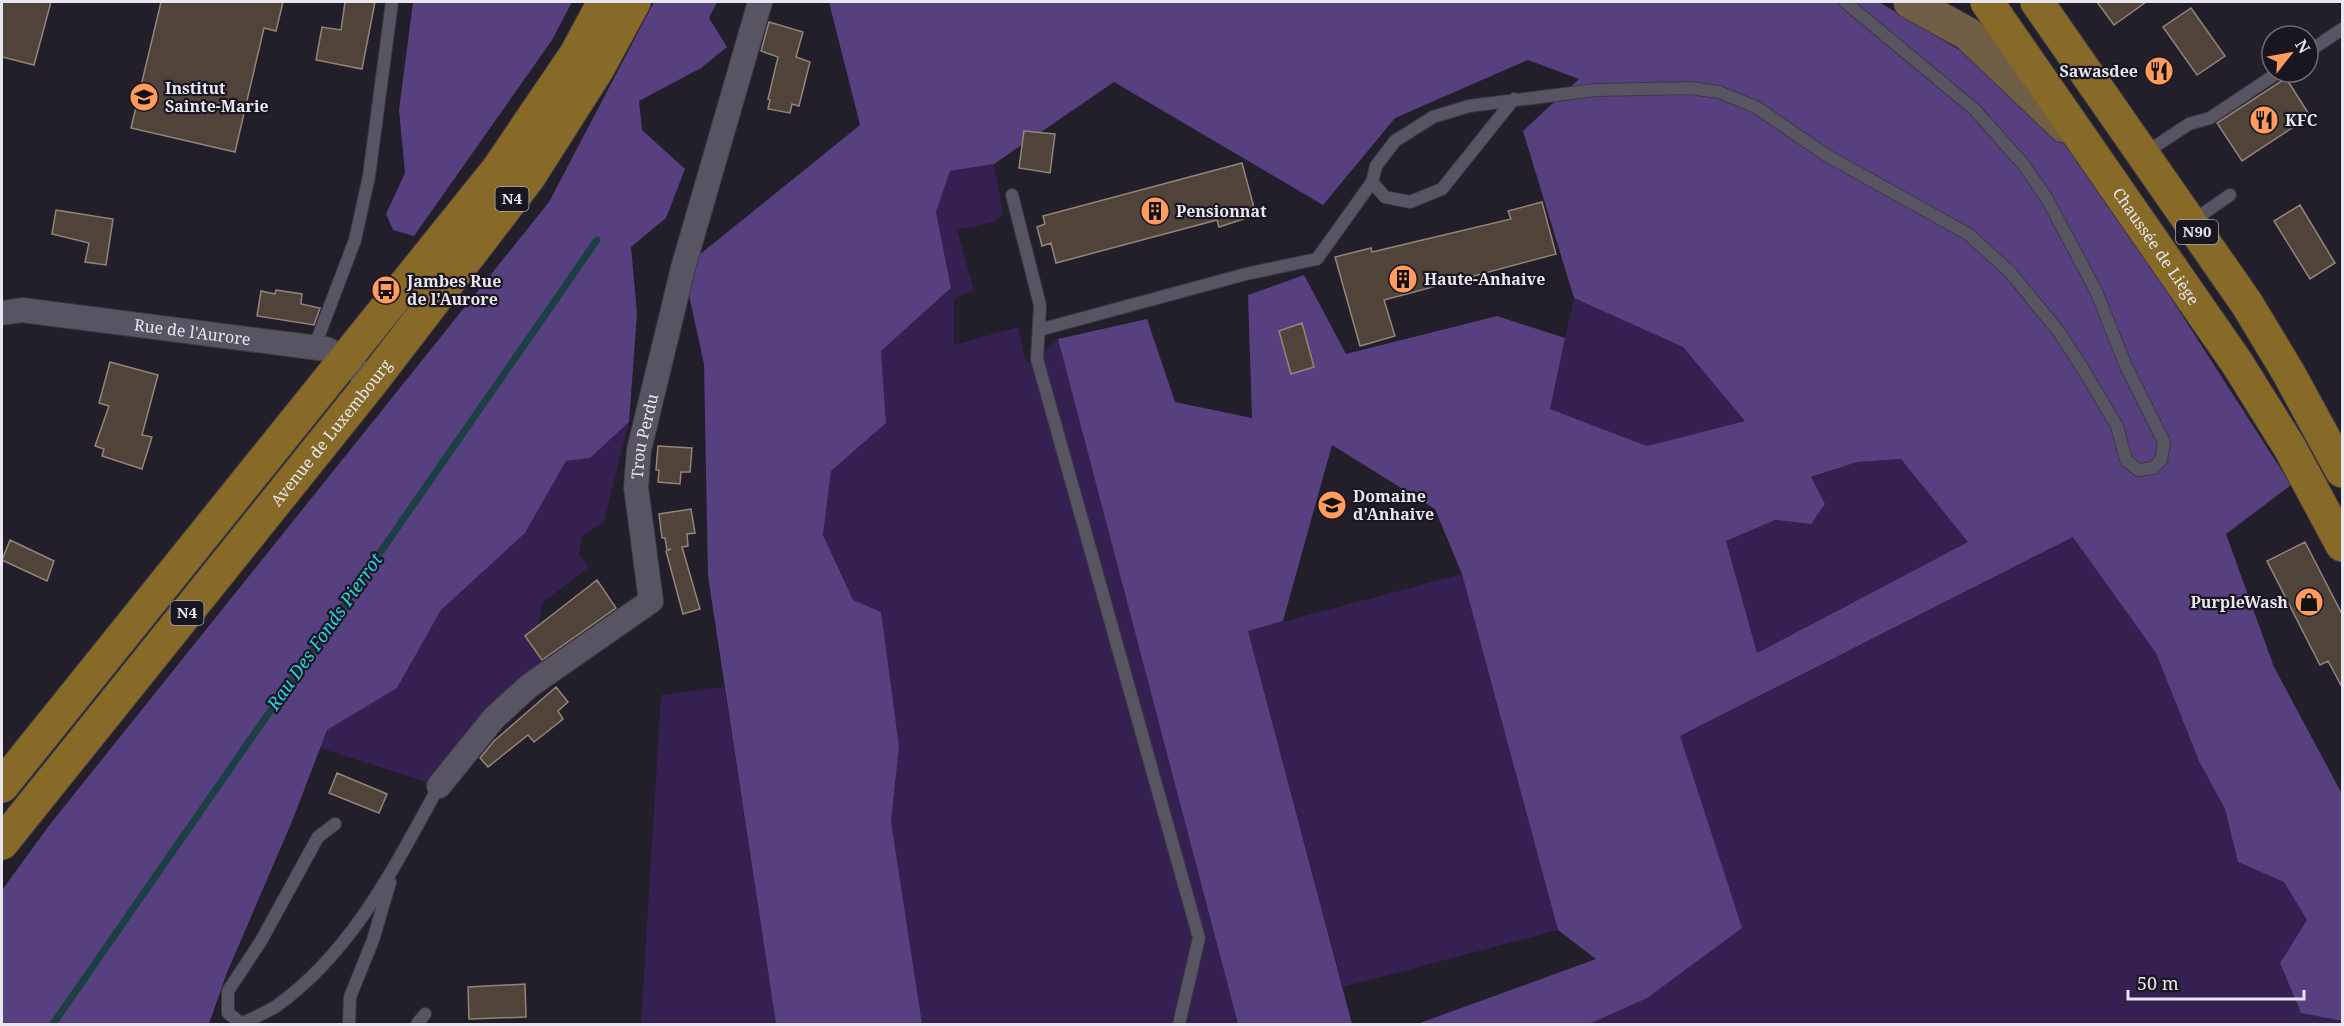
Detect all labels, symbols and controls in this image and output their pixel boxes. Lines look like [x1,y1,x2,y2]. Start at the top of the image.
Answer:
north arrow [2260,24,2320,84]
text: N [2290,35,2316,58]
restaurant icon: Sawasdee [2143,55,2175,87]
place label: Sawasdee [2059,60,2138,82]
place label: Institut Sainte-Marie [165,77,269,117]
school or university icon: Institut Sainte-Marie [128,81,160,113]
restaurant icon: KFC [2248,104,2280,136]
place label: KFC [2285,109,2318,131]
street label: Chaussée de Liège [2108,183,2205,309]
road number: N4 [496,187,528,211]
building icon: Pensionnat [1139,195,1171,227]
place label: Pensionnat [1176,200,1267,222]
road number: N90 [2176,220,2218,244]
building icon: Haute-Anhaive [1387,263,1419,295]
place label: Haute-Anhaive [1424,268,1545,290]
place label: Jambes Rue de l'Aurore [406,270,501,310]
bus stop icon: Jambes Rue de l'Aurore [370,274,402,306]
street label: Rue de l'Aurore [133,313,252,350]
street label: Avenue de Luxembourg [265,354,397,511]
street label: Trou Perdu [626,391,663,480]
place label: Domaine d'Anhaive [1353,485,1434,525]
school or university icon: Domaine d'Anhaive [1316,489,1348,521]
water label: Rau Des Fonds Pierrot [260,548,388,715]
shop icon: PurpleWash [2293,586,2325,618]
place label: PurpleWash [2191,591,2288,613]
road number: N4 [170,601,204,625]
scale bar [2128,963,2304,1001]
text: 50 m [2137,971,2179,995]

